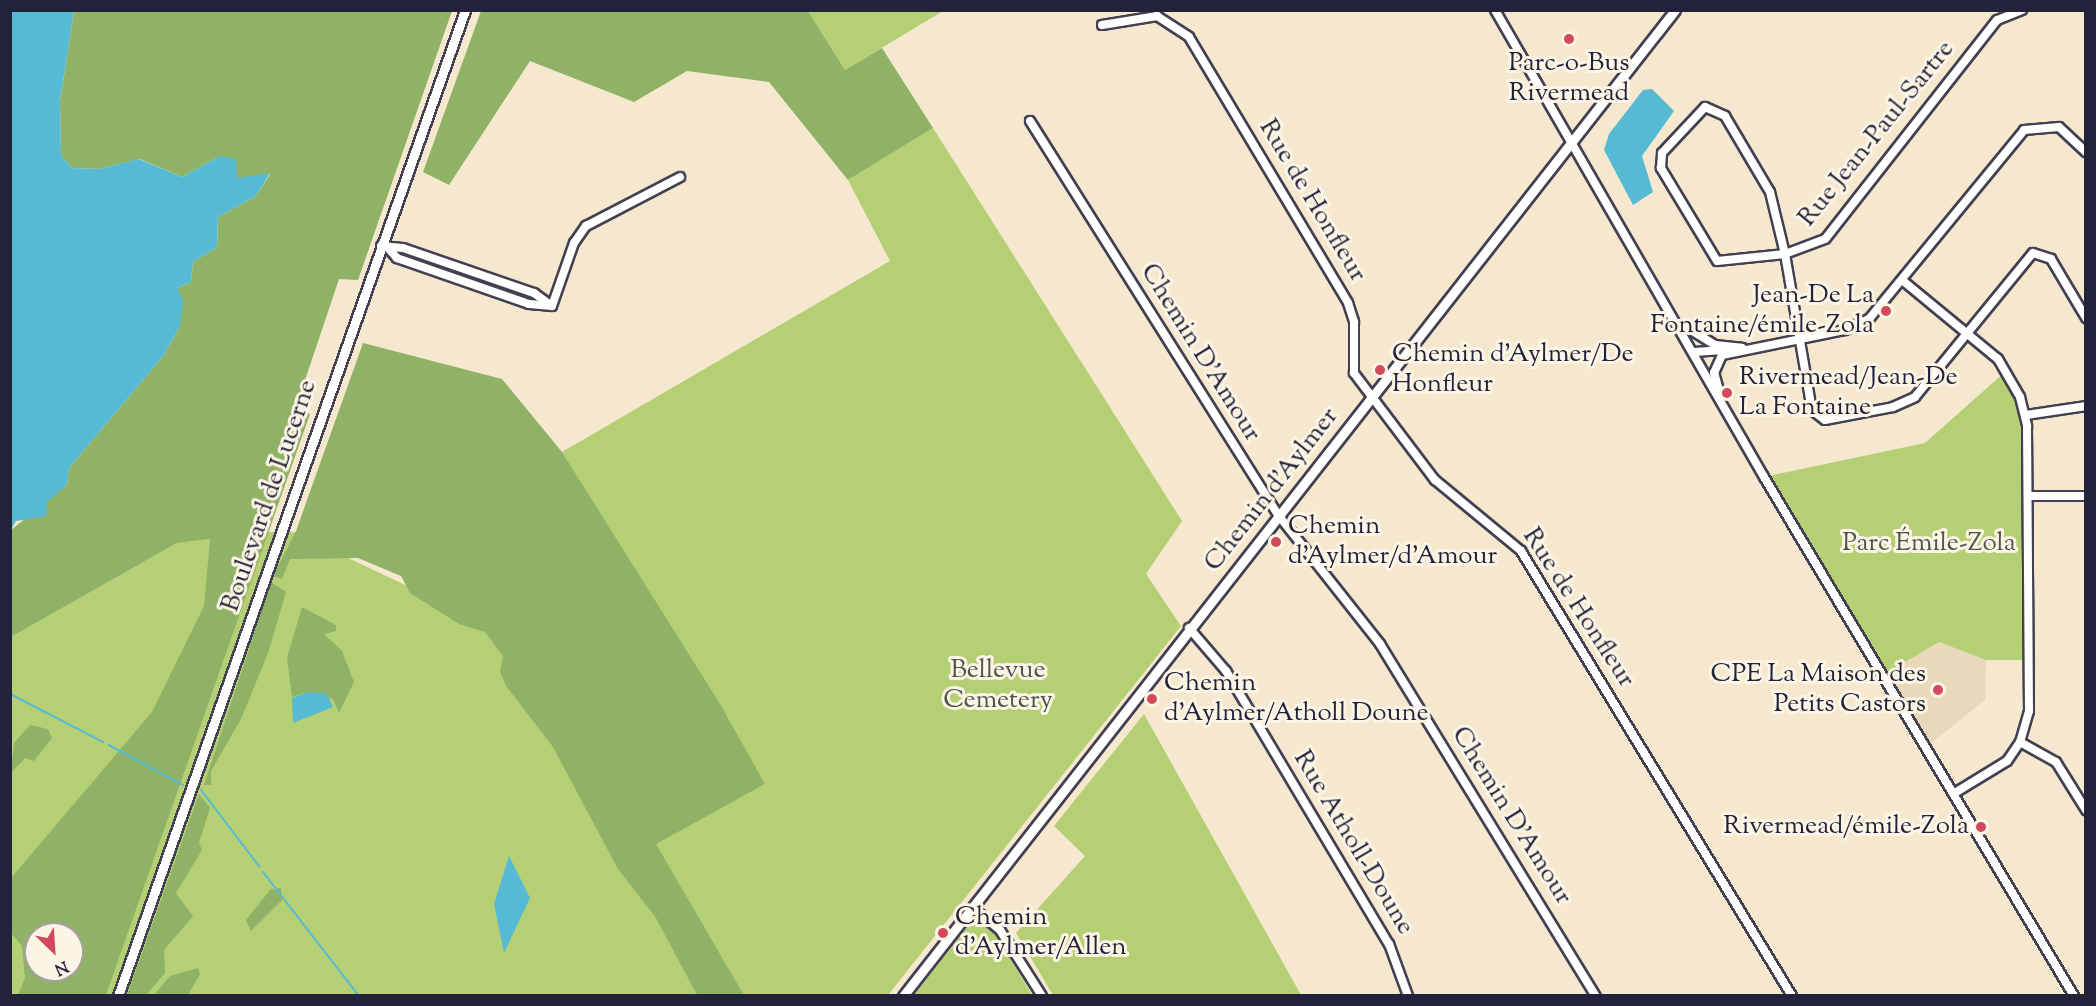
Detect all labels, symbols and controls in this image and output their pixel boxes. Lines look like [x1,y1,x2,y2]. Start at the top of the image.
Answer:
marker: Parc-o-Bus Rivermead [1562,32,1576,46]
street label: Rue Jean-Paul-Sartre [1792,35,1962,233]
place label: Parc-o-Bus Rivermead [1509,48,1629,110]
street label: Rue de Honfleur [1251,114,1373,288]
street label: Chemin D'Amour [1133,258,1267,448]
place label: Jean-De La Fontaine/émile-Zola [1650,280,1874,342]
marker: Jean-De La Fontaine/émile-Zola [1879,304,1893,318]
place label: Chemin d'Aylmer/De Honfleur [1392,339,1634,400]
place label: Rivermead/Jean-De La Fontaine [1739,362,1958,424]
marker: Chemin d'Aylmer/De Honfleur [1373,363,1387,377]
street label: Boulevard de Lucerne [216,376,324,616]
marker: Rivermead/Jean-De La Fontaine [1720,386,1734,400]
street label: Chemin d'Aylmer [1198,402,1346,578]
place label: Chemin d'Aylmer/d'Amour [1288,511,1497,572]
street label: Rue de Honfleur [1515,522,1641,694]
park label: Parc Émile-Zola [1842,528,2016,560]
marker: Chemin d'Aylmer/d'Amour [1269,535,1283,549]
park label: Bellevue Cemetery [943,655,1053,716]
place label: CPE La Maison des Petits Castors [1711,659,1926,720]
place label: Chemin d'Aylmer/Atholl Doune [1164,668,1429,730]
marker: CPE La Maison des Petits Castors [1931,683,1945,697]
marker: Chemin d'Aylmer/Atholl Doune [1145,692,1159,706]
street label: Chemin D'Amour [1444,721,1578,911]
street label: Rue Atholl-Doune [1286,745,1420,941]
place label: Rivermead/émile-Zola [1723,811,1969,843]
marker: Rivermead/émile-Zola [1974,820,1988,834]
place label: Chemin d'Aylmer/Allen [955,902,1127,964]
north arrow [24,922,84,982]
marker: Chemin d'Aylmer/Allen [936,926,950,940]
text: N [50,954,72,980]

